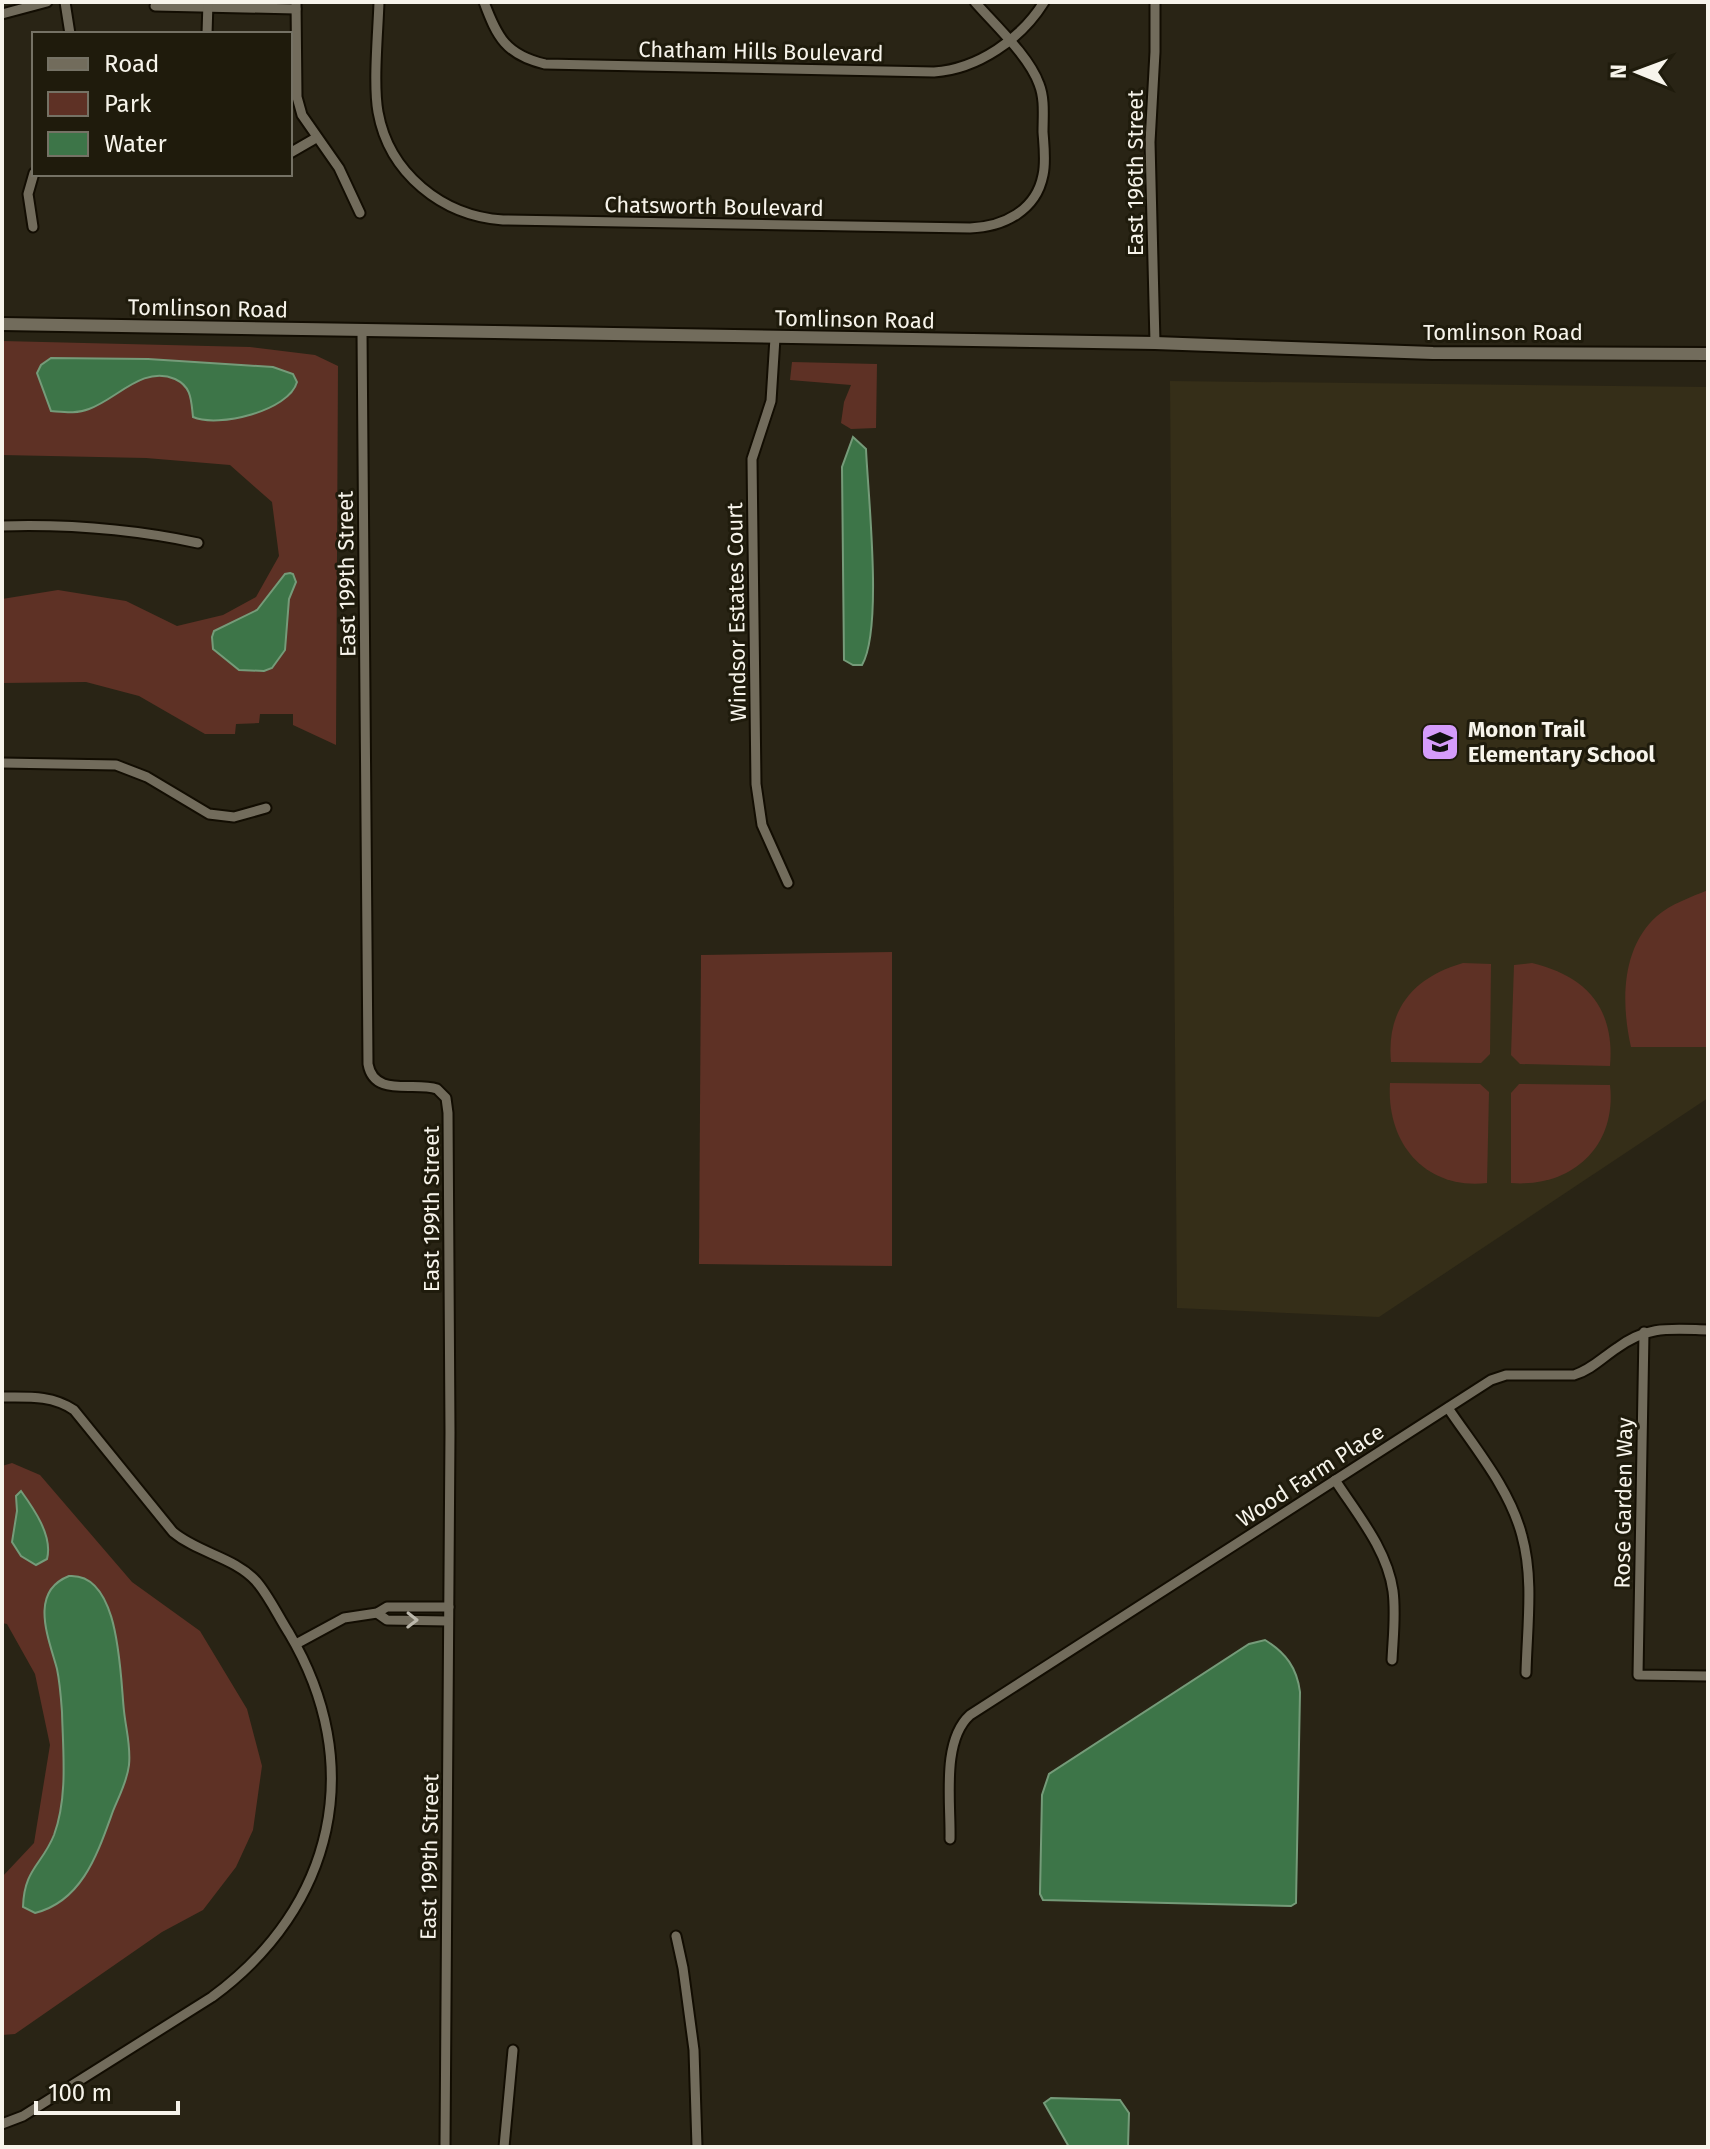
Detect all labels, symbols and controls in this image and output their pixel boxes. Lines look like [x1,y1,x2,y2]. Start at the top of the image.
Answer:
legend [32,32,292,176]
north arrow [1598,32,1678,112]
street label: Chatham Hills Boulevard [638,36,884,67]
text: Road [104,50,159,78]
text: N [1605,64,1632,79]
text: Park [104,90,152,118]
street label: East 196th Street [1122,90,1149,256]
text: Water [104,130,168,158]
street label: Chatsworth Boulevard [604,191,824,222]
street label: Tomlinson Road [128,294,288,323]
street label: Tomlinson Road [775,305,935,334]
street label: Tomlinson Road [1423,319,1583,346]
street label: East 199th Street [332,491,361,657]
street label: Windsor Estates Court [721,502,752,722]
place label: Monon Trail Elementary School [1468,716,1656,768]
school or university icon: Monon Trail Elementary School [1419,721,1461,763]
street label: East 199th Street [418,1126,445,1292]
street label: Rose Garden Way [1609,1417,1638,1589]
street label: Wood Farm Place [1232,1418,1389,1533]
one-way arrow [406,1612,419,1629]
street label: East 199th Street [415,1774,444,1940]
scale bar [36,2065,178,2115]
text: 100 m [48,2079,112,2107]

